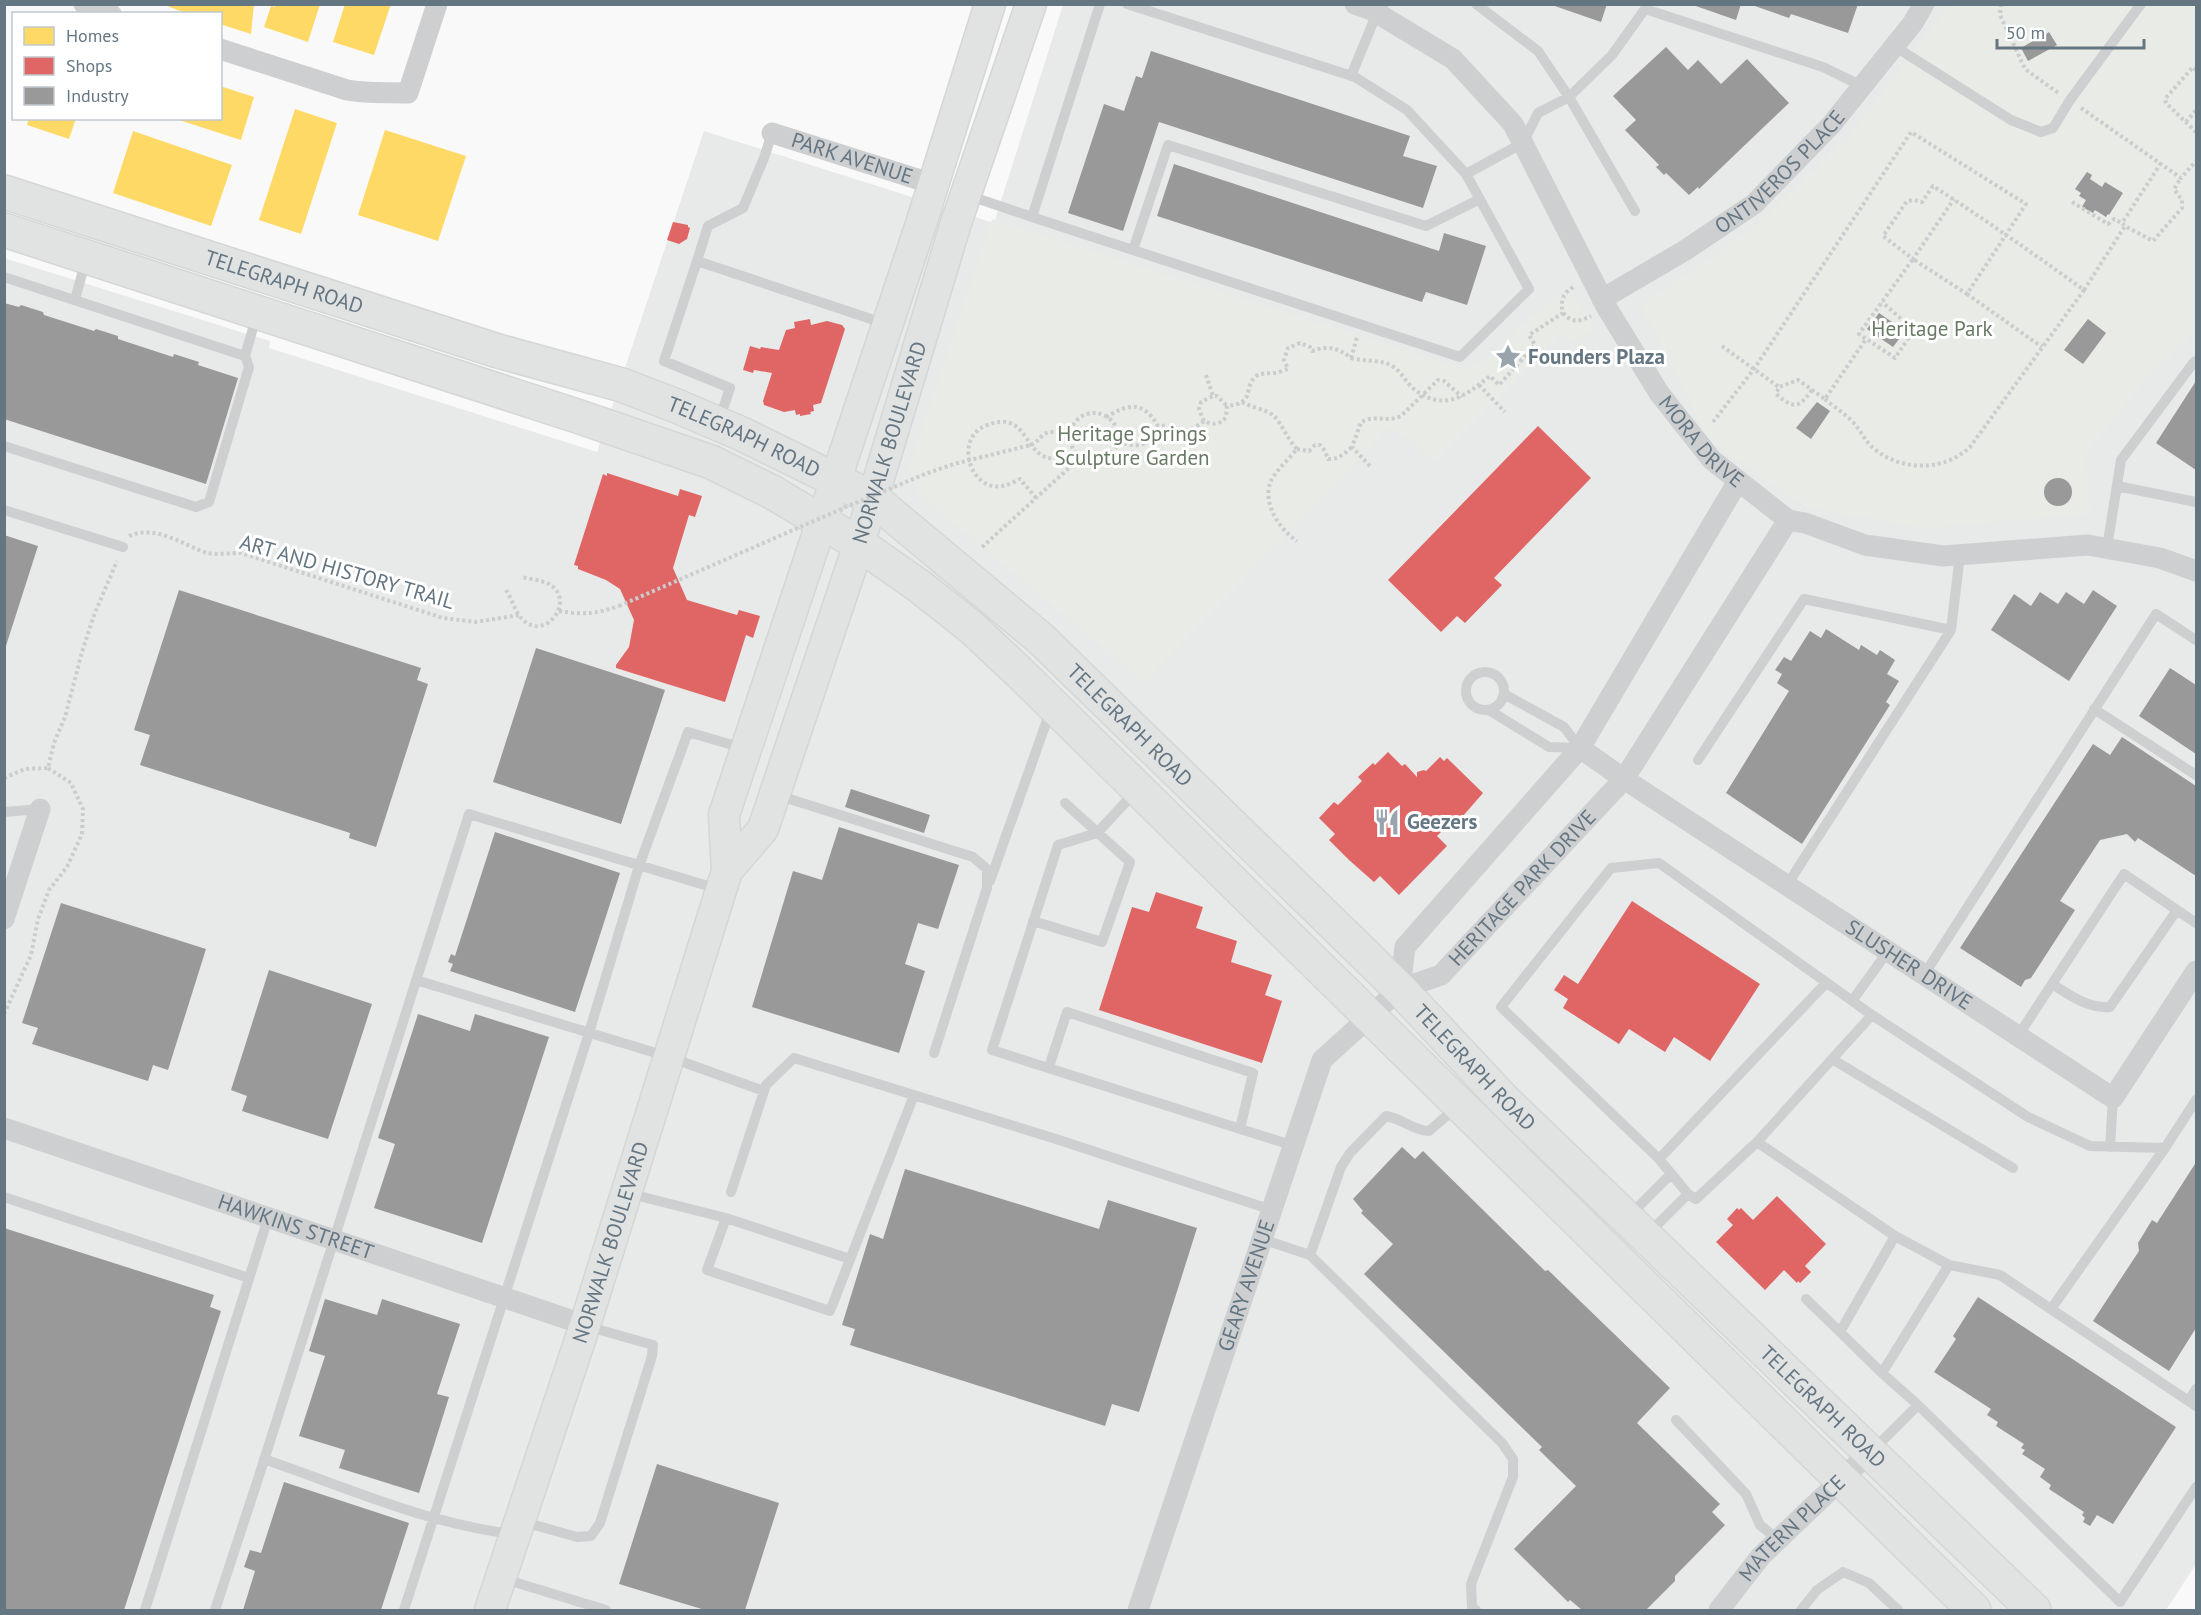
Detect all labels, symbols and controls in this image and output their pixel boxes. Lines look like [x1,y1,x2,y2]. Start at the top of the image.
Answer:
legend [12,12,222,120]
scale bar [1997,12,2144,50]
text: 50 m [2006,21,2045,44]
text: Homes [66,24,119,47]
text: Shops [66,54,112,77]
text: Industry [66,84,129,107]
street label: ONTIVEROS PLACE [1709,104,1851,239]
street label: PARK AVENUE [788,126,916,190]
street label: TELEGRAPH ROAD [201,243,367,320]
park label: Heritage Park [1871,315,1993,342]
street label: NORWALK BOULEVARD [846,338,932,547]
place icon: Founders Plaza [1493,342,1523,372]
place label: Founders Plaza [1528,343,1665,370]
street label: TELEGRAPH ROAD [664,390,825,483]
street label: MORA DRIVE [1653,390,1750,493]
park label: Heritage Springs Sculpture Garden [1054,420,1210,471]
street label: ART AND HISTORY TRAIL [237,528,458,615]
street label: TELEGRAPH ROAD [1061,658,1199,792]
street label: HERITAGE PARK DRIVE [1442,804,1602,971]
restaurant icon: Geezers [1372,807,1402,837]
place label: Geezers [1407,808,1477,835]
street label: SLUSHER DRIVE [1841,913,1978,1016]
street label: TELEGRAPH ROAD [1408,998,1542,1136]
street label: NORWALK BOULEVARD [566,1138,655,1347]
street label: HAWKINS STREET [215,1188,377,1265]
street label: GEARY AVENUE [1211,1216,1281,1355]
street label: TELEGRAPH ROAD [1754,1339,1892,1473]
street label: MATERN PLACE [1732,1469,1851,1587]

